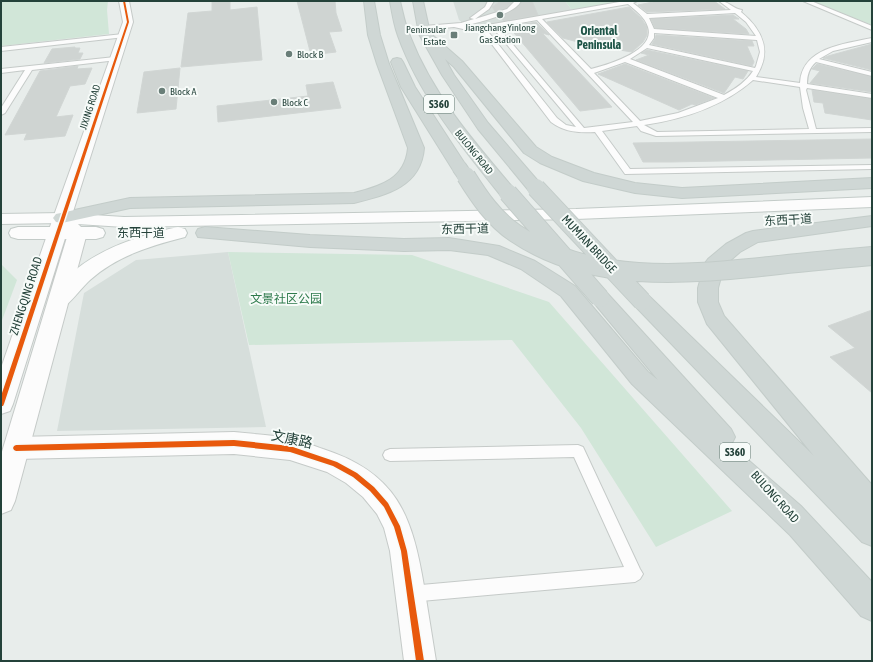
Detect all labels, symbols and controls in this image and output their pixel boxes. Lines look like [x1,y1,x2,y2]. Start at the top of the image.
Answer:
marker: Jiangchang Yinlong Gas Station [495,10,505,20]
place label: Jiangchang Yinlong Gas Station [465,22,536,45]
place label: Peninsular Estate [406,24,447,47]
district label: Oriental Peninsula [577,24,622,52]
marker: Peninsular Estate [449,30,459,40]
marker: Block B [284,49,294,59]
place label: Block B [297,49,323,60]
street label: JIXING ROAD [78,83,103,131]
marker: Block A [157,86,167,96]
place label: Block A [170,86,196,97]
road number: S360 [424,95,454,113]
marker: Block C [269,97,279,107]
place label: Block C [282,97,308,108]
street label: BULONG ROAD [453,128,496,177]
street label: MUMIAN BRIDGE [559,212,619,276]
street label: 东西干道 [764,212,812,228]
street label: 东西干道 [441,222,489,236]
street label: 东西干道 [117,226,165,240]
street label: ZHENGQING ROAD [7,255,45,337]
park label: 文景社区公园 [250,292,322,306]
street label: 文康路 [270,427,314,451]
road number: S360 [720,443,750,461]
street label: BULONG ROAD [748,468,802,526]

